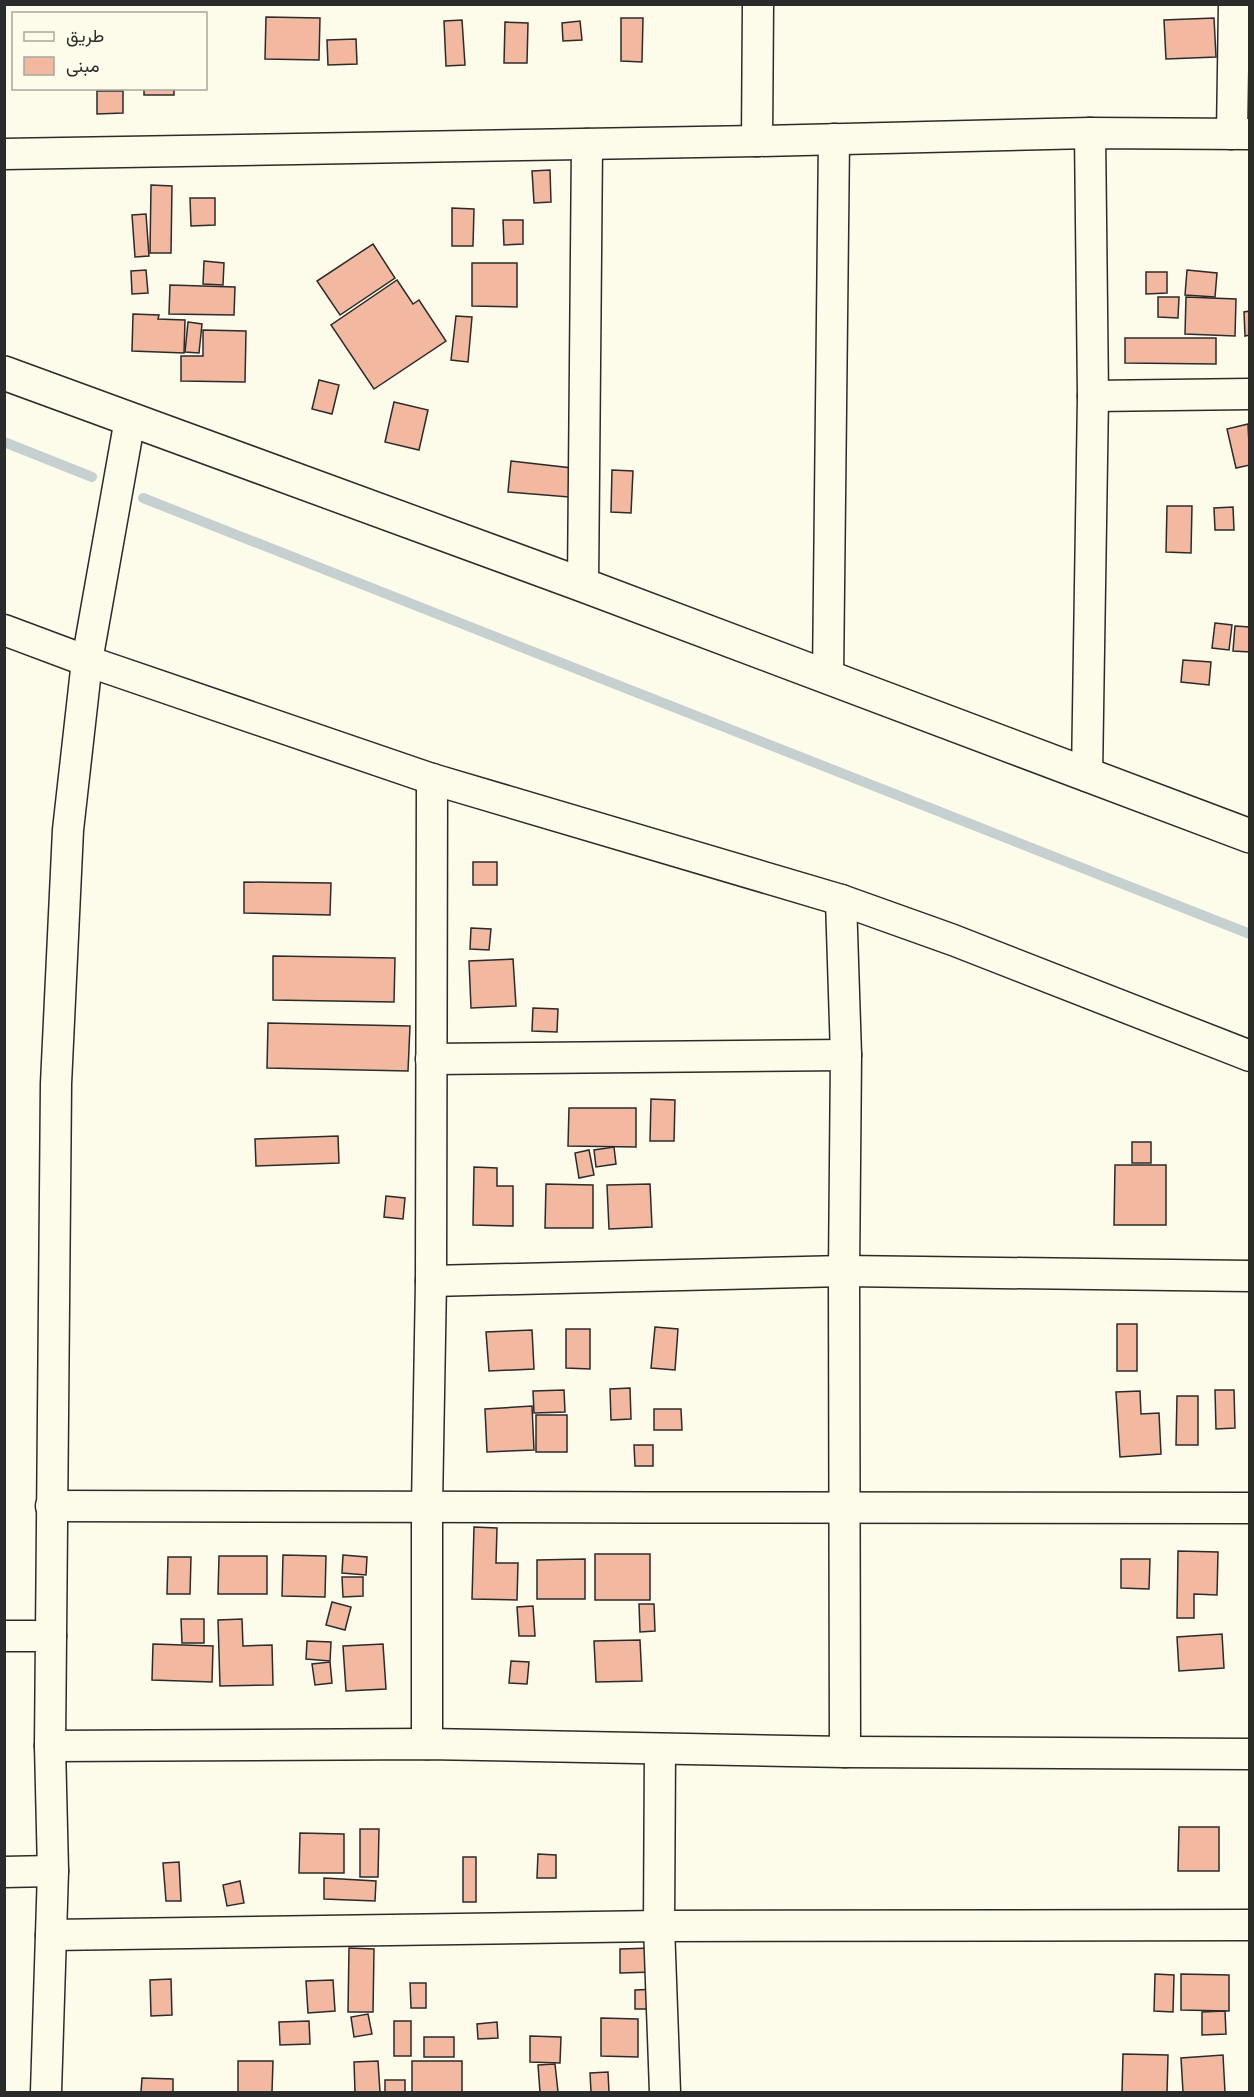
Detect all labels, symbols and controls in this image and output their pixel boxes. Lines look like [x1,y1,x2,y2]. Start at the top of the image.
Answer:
legend [12,12,207,90]
text: طريق [66,24,104,47]
text: مبنى [66,54,100,77]

